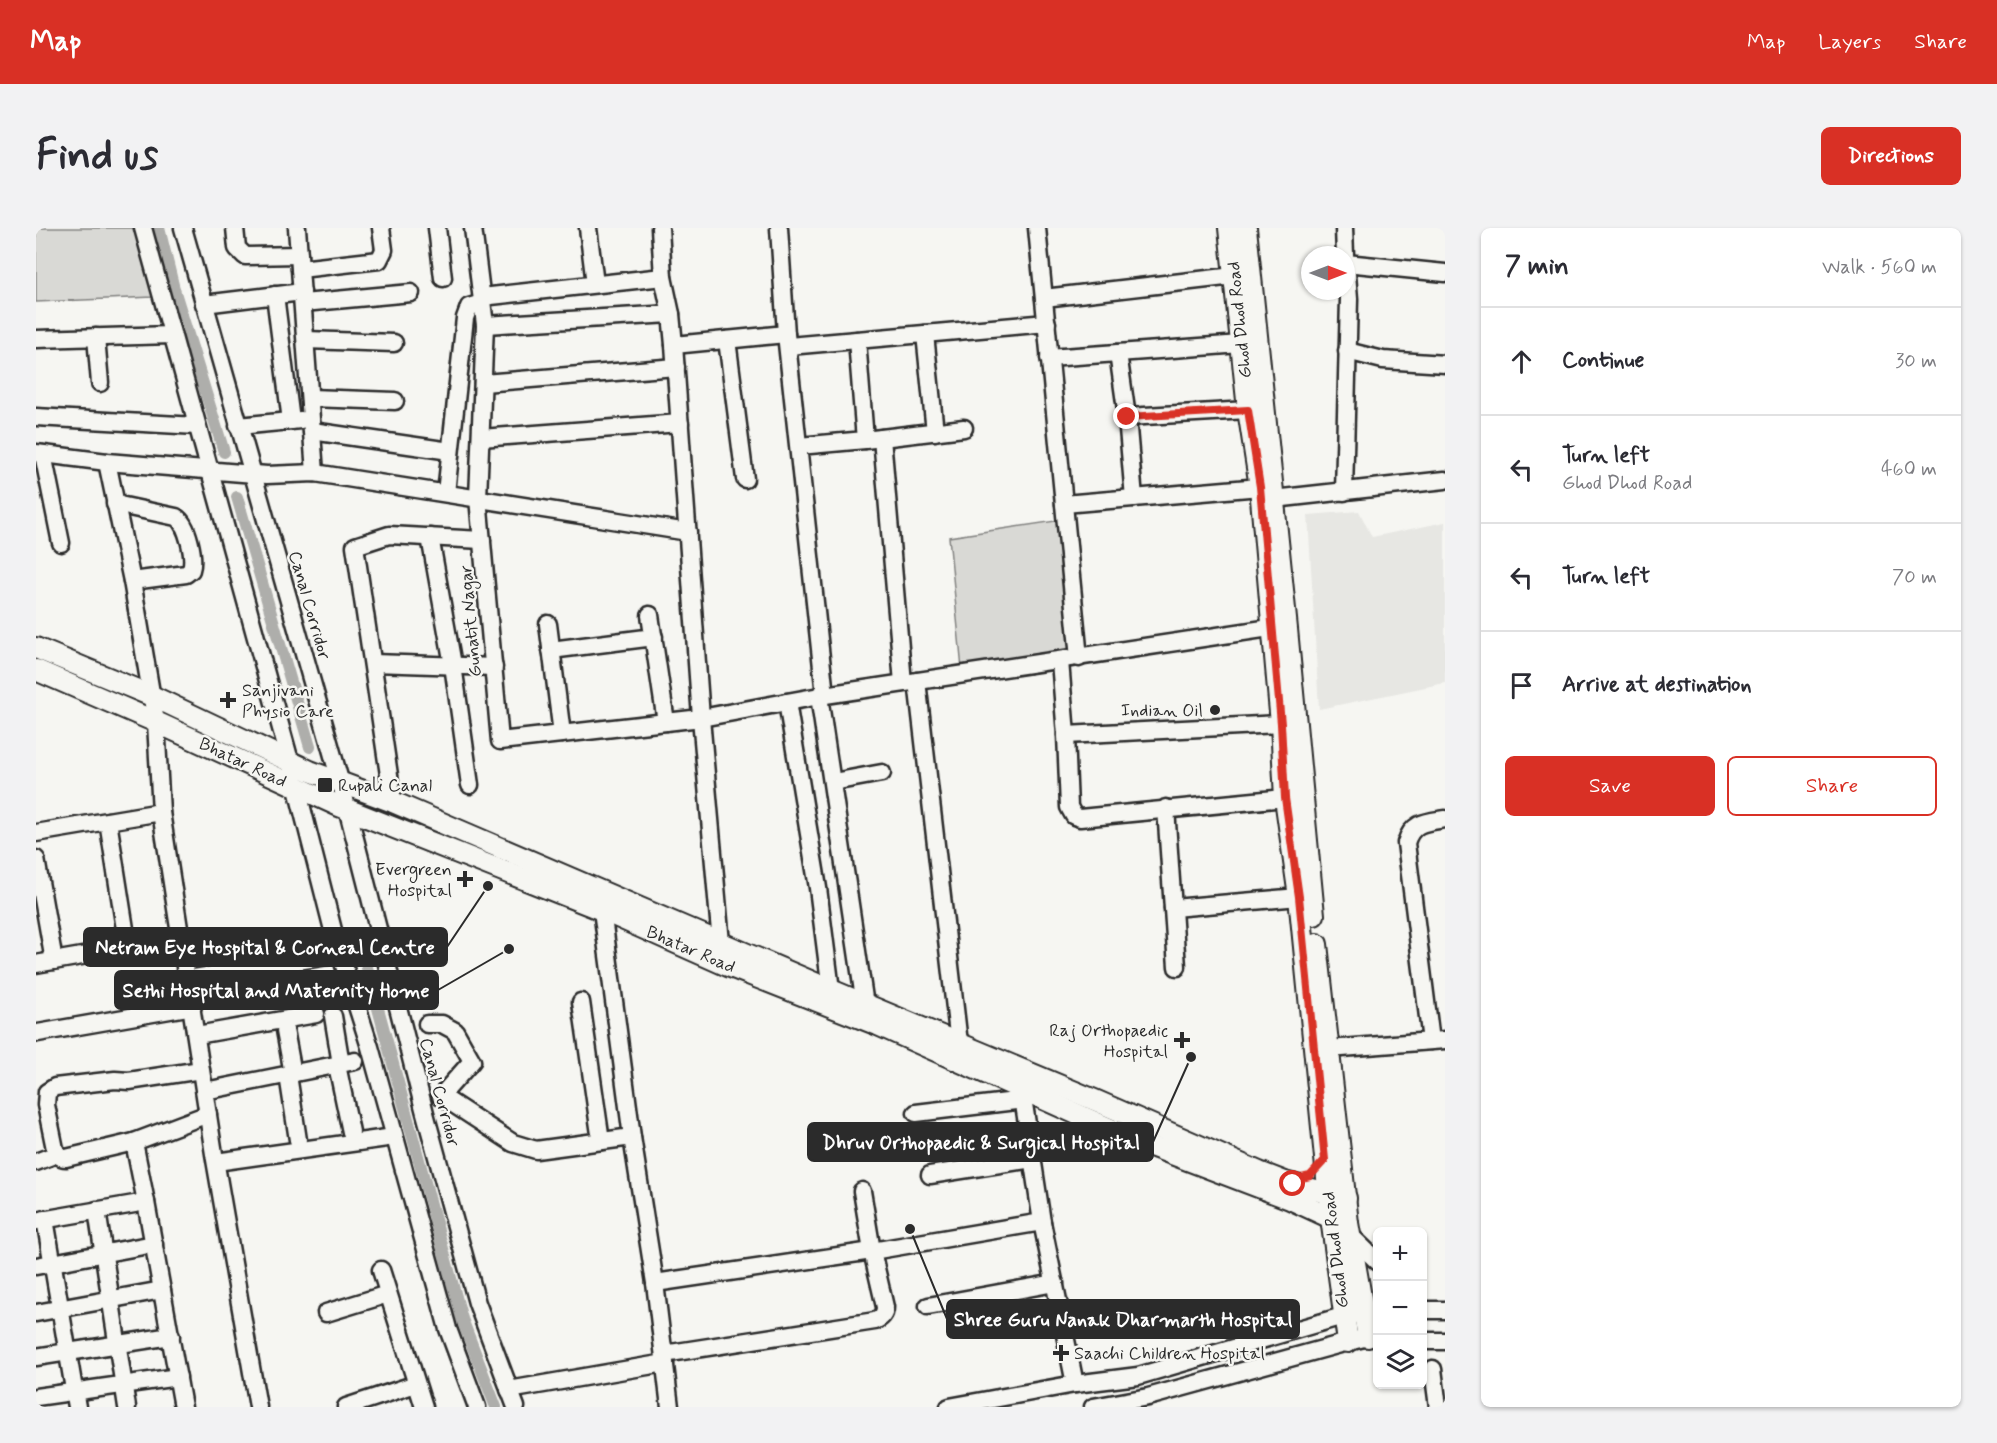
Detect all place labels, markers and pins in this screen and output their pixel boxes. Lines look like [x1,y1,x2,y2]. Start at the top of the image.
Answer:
place label: Sanjivani Physio Care [242,679,334,724]
marker: Sanjivani Physio Care [219,691,237,709]
place label: Indian Oil [1121,699,1203,723]
marker: Indian Oil [1208,703,1222,717]
place label: Rupali Canal [338,774,432,798]
marker: Rupali Canal [316,776,334,794]
place label: Evergreen Hospital [375,858,452,903]
marker: Evergreen Hospital [456,870,474,888]
callout: Netram Eye Hospital & Corneal Centre [84,928,447,966]
callout: Sethi Hospital and Maternity Home [115,971,438,1009]
place label: Raj Orthopaedic Hospital [1049,1019,1168,1064]
marker: Raj Orthopaedic Hospital [1173,1031,1191,1049]
callout: Dhruv Orthopaedic & Surgical Hospital [808,1123,1153,1161]
callout: Shree Guru Nanak Dharmarth Hospital [947,1300,1299,1338]
place label: Saachi Children Hospital [1074,1342,1265,1366]
marker: Saachi Children Hospital [1052,1344,1070,1362]

